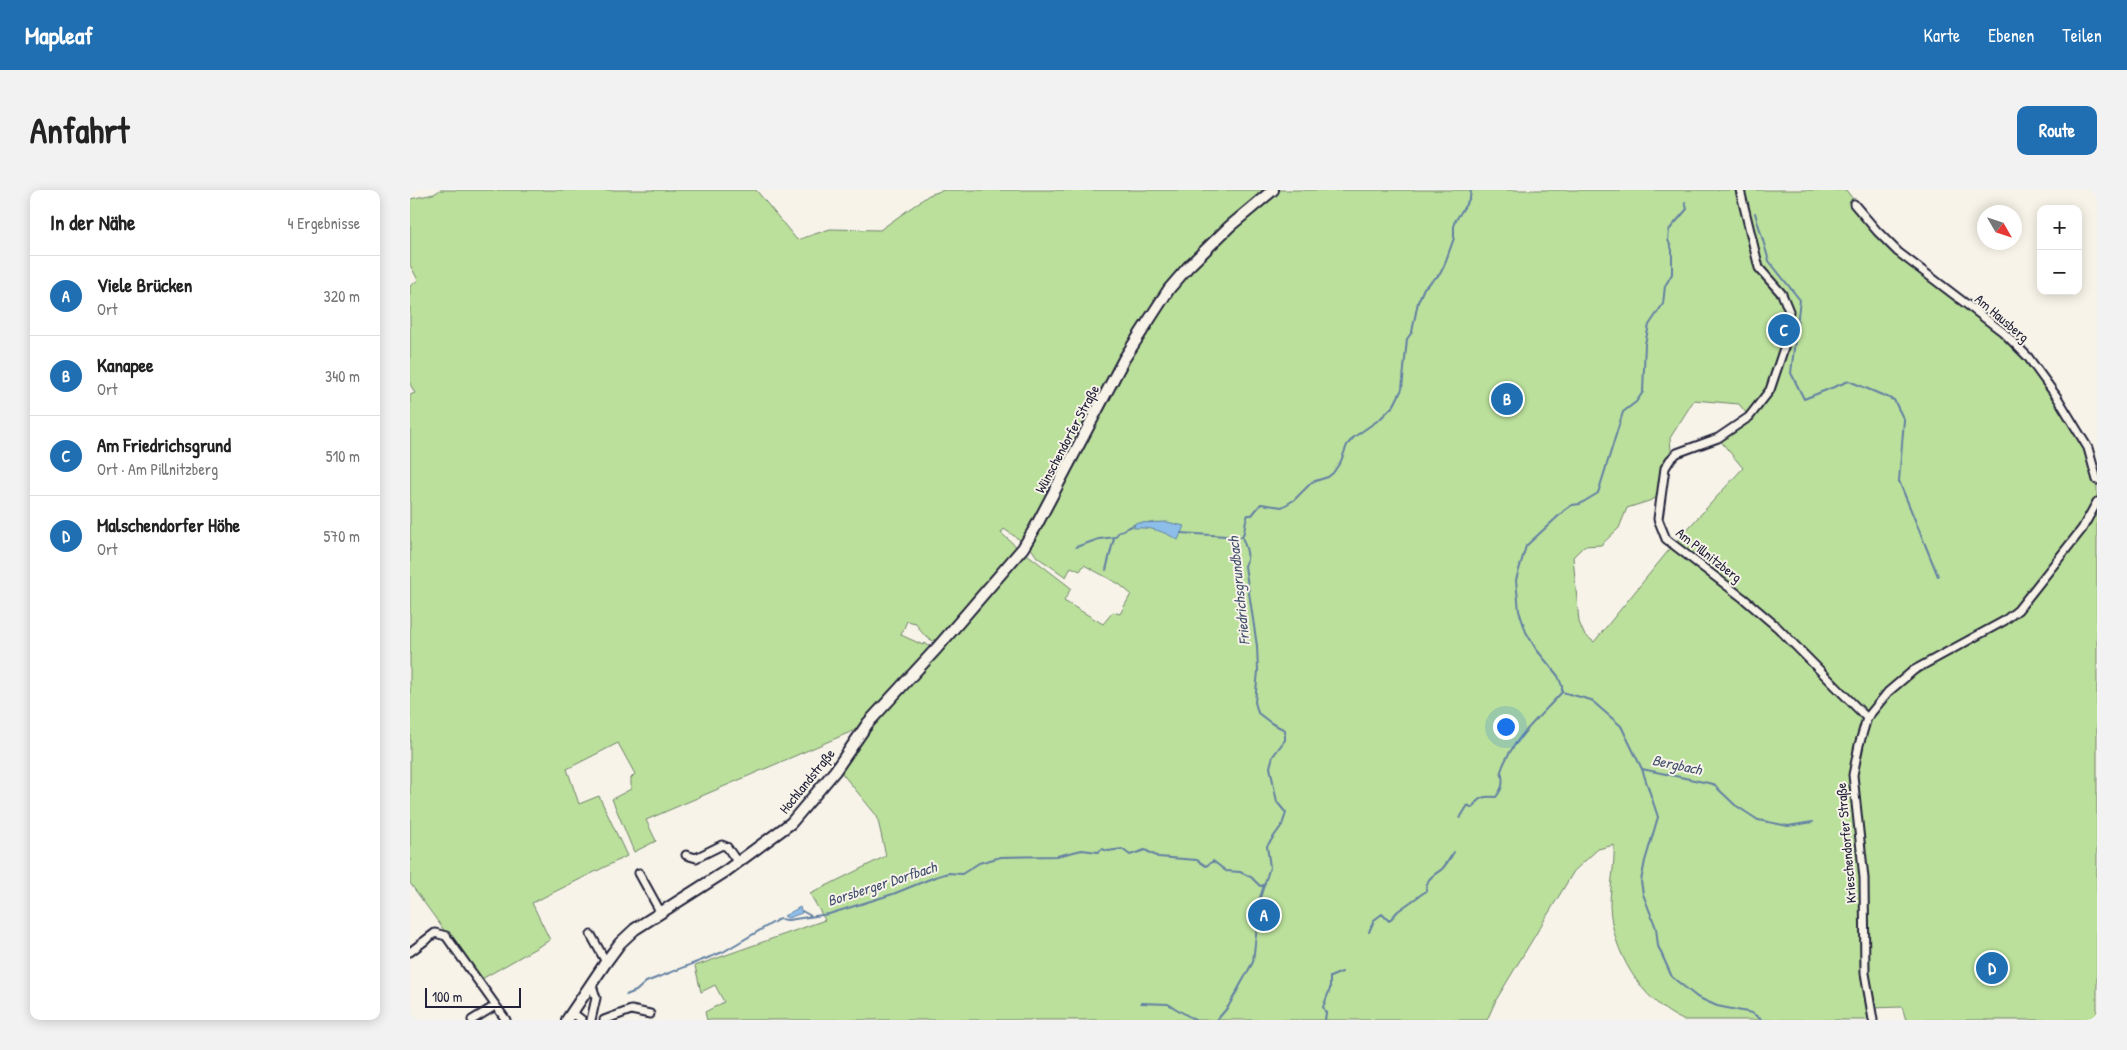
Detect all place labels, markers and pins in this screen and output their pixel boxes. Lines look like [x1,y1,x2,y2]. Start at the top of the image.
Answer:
pin: C [1768,311,1800,349]
pin: B [1491,380,1523,418]
pin: A [1248,896,1280,934]
pin: D [1976,949,2008,987]

